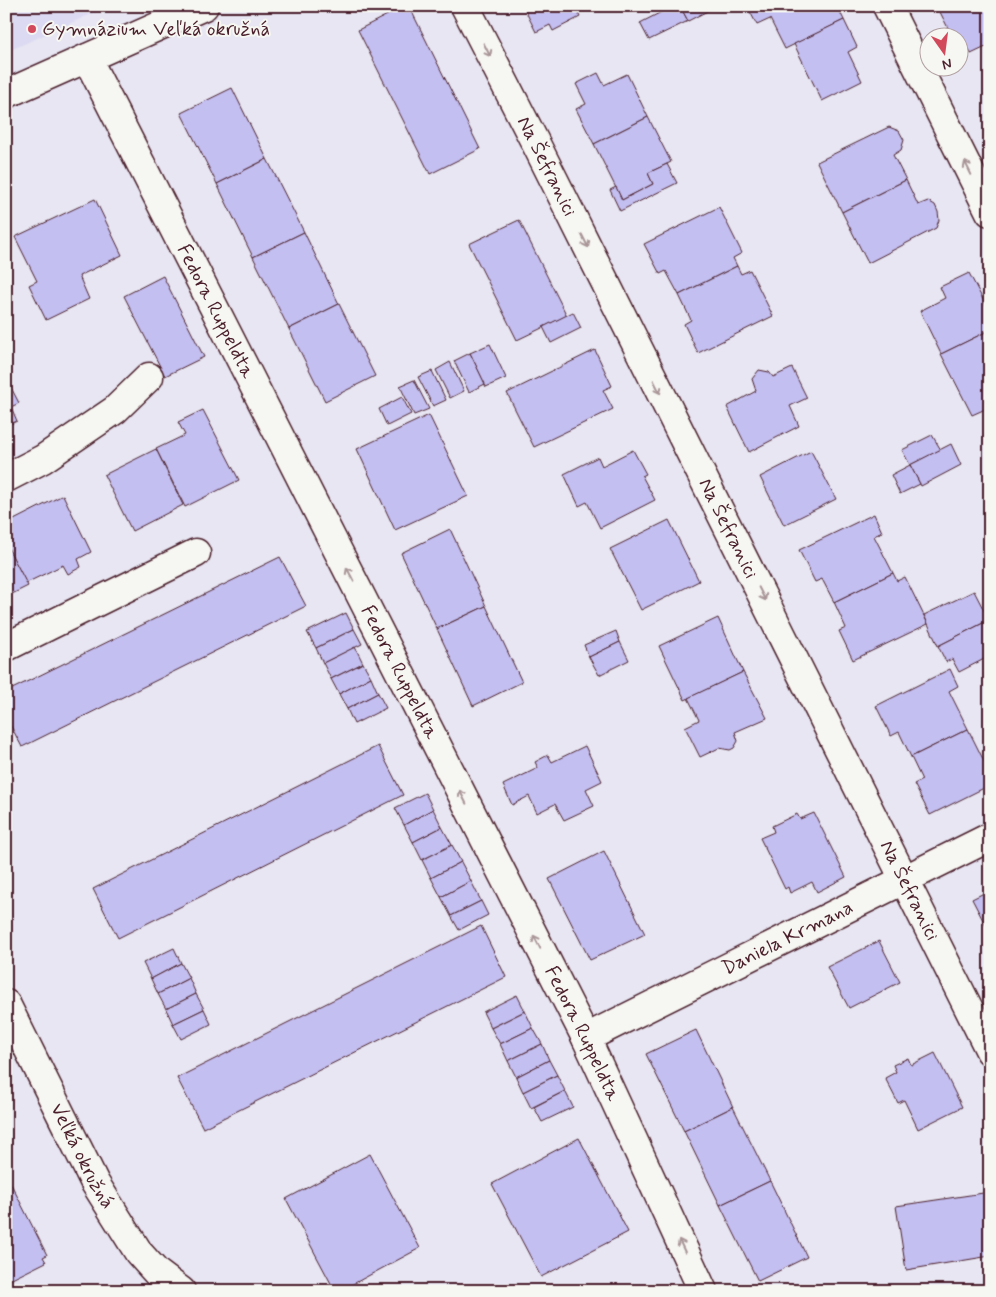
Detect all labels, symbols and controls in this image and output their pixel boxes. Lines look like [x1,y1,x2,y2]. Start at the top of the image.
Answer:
place label: Gymnázium Veľká okružná [42,16,270,43]
marker: Gymnázium Veľká okružná [26,23,38,35]
north arrow [918,28,968,78]
one-way arrow [482,42,492,57]
text: N [940,54,954,74]
street label: Na Šefranici [510,111,584,221]
one-way arrow [963,161,973,176]
one-way arrow [581,233,590,248]
street label: Fedora Ruppeldta [170,239,262,384]
one-way arrow [653,379,663,394]
street label: Na Šefranici [692,474,765,583]
one-way arrow [345,567,354,582]
one-way arrow [757,587,767,602]
street label: Fedora Ruppeldta [354,600,445,745]
one-way arrow [458,790,467,805]
street label: Na Šefranici [873,836,946,945]
street label: Daniela Krmana [717,894,858,982]
one-way arrow [532,935,541,950]
street label: Fedora Ruppeldta [538,961,627,1106]
street label: Veľká okružná [44,1098,121,1214]
one-way arrow [677,1239,687,1254]

